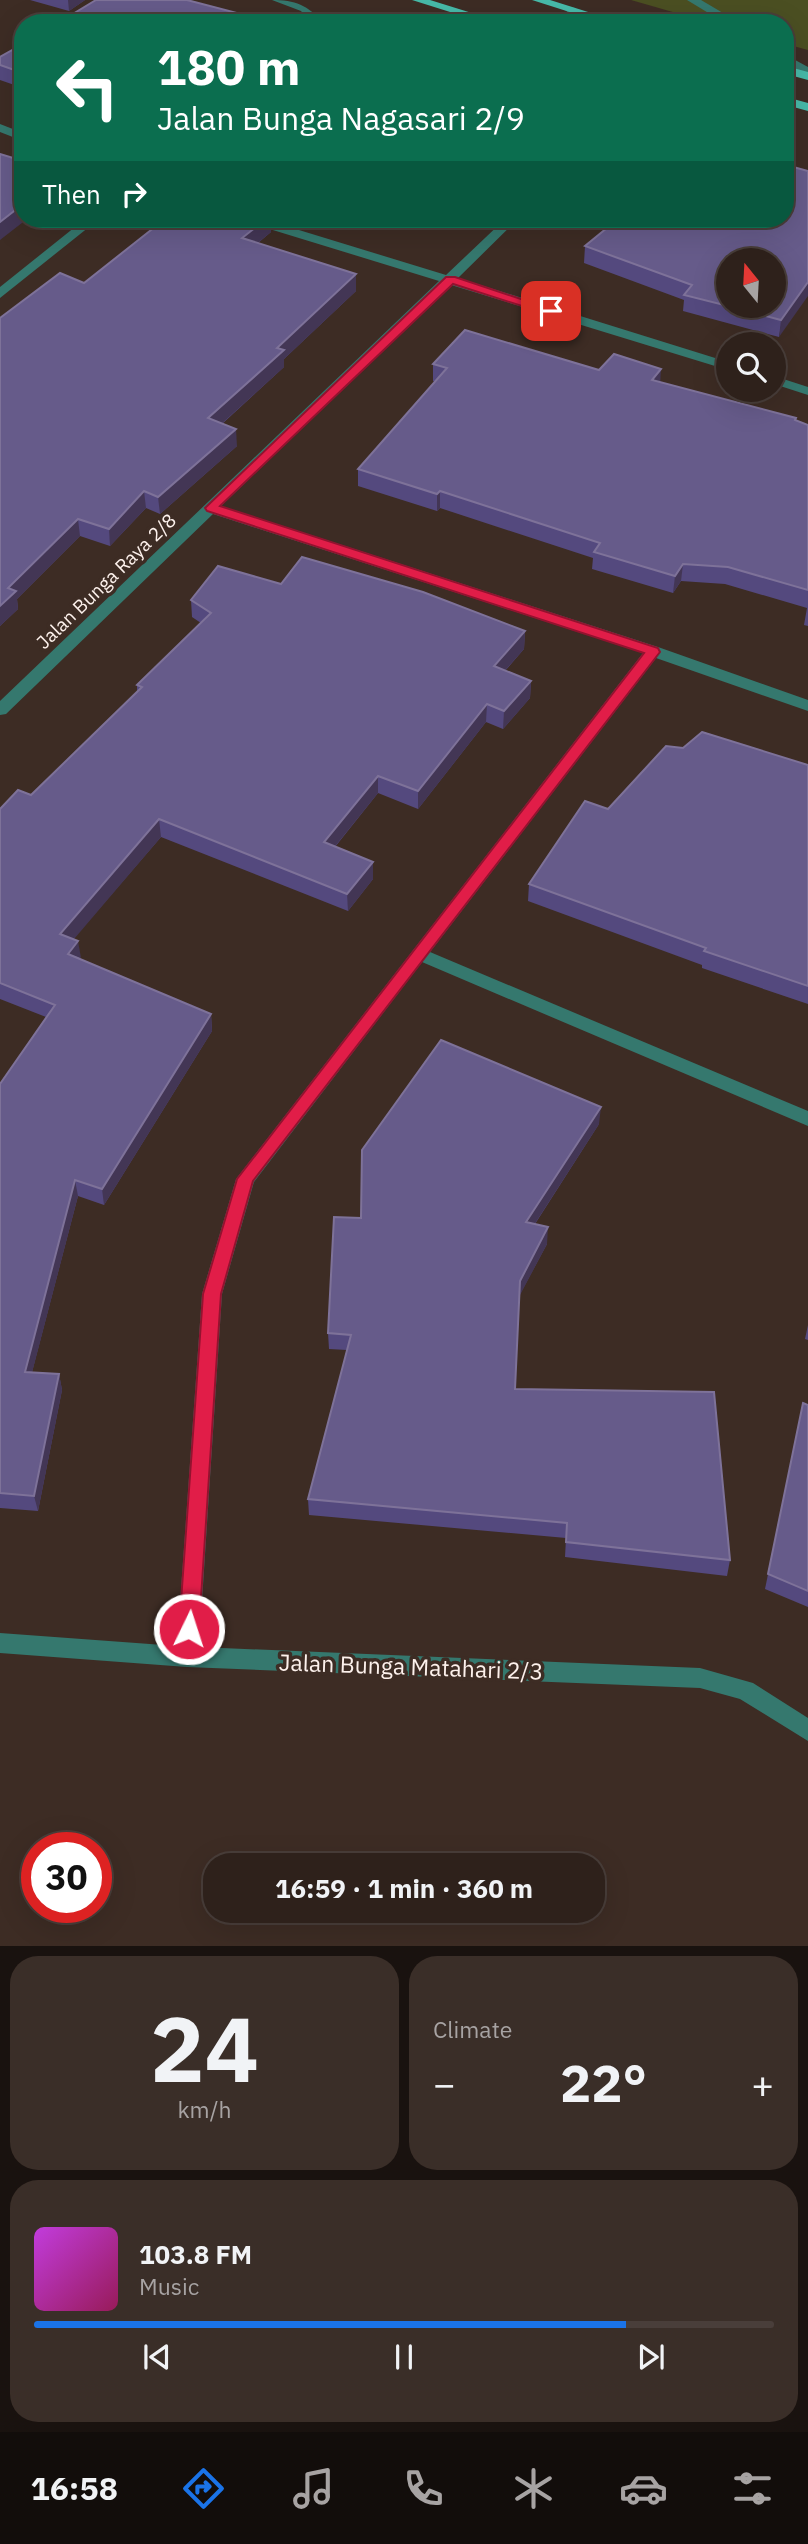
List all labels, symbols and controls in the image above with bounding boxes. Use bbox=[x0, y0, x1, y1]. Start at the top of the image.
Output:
text: 180 m bbox=[157, 35, 301, 98]
icon: left bbox=[42, 42, 133, 133]
text: Jalan Bunga Nagasari 2/9 bbox=[157, 97, 525, 139]
icon: right bbox=[115, 175, 153, 213]
text: Then bbox=[42, 177, 101, 211]
north arrow bbox=[716, 248, 786, 318]
map controls bbox=[716, 248, 786, 402]
pin bbox=[521, 281, 581, 341]
icon: arrive bbox=[532, 292, 570, 330]
button: search bbox=[716, 332, 786, 402]
street label: Jalan Bunga Raya 2/8 bbox=[31, 508, 181, 654]
position arrow bbox=[152, 1592, 226, 1666]
street label: Jalan Bunga Matahari 2/3 bbox=[278, 1646, 544, 1686]
speed limit sign: 30 bbox=[21, 1832, 112, 1923]
text: 16:59 · 1 min · 360 m bbox=[275, 1871, 533, 1905]
text: 24 bbox=[150, 1989, 259, 2107]
text: Climate bbox=[433, 2014, 512, 2044]
text: 22° bbox=[560, 2049, 647, 2116]
text: − bbox=[433, 2059, 456, 2108]
text: + bbox=[751, 2059, 774, 2108]
text: km/h bbox=[177, 2094, 232, 2124]
text: 103.8 FM bbox=[139, 2237, 252, 2271]
text: Music bbox=[139, 2271, 199, 2301]
icon: previous bbox=[138, 2338, 176, 2376]
icon: pause bbox=[385, 2338, 423, 2376]
icon: next bbox=[632, 2338, 670, 2376]
icon: directions bbox=[179, 2464, 228, 2513]
icon: music bbox=[289, 2464, 338, 2513]
icon: phone bbox=[399, 2464, 448, 2513]
icon: climate bbox=[509, 2464, 558, 2513]
icon: car bbox=[619, 2464, 668, 2513]
icon: filters bbox=[728, 2464, 777, 2513]
text: 16:58 bbox=[30, 2467, 118, 2509]

